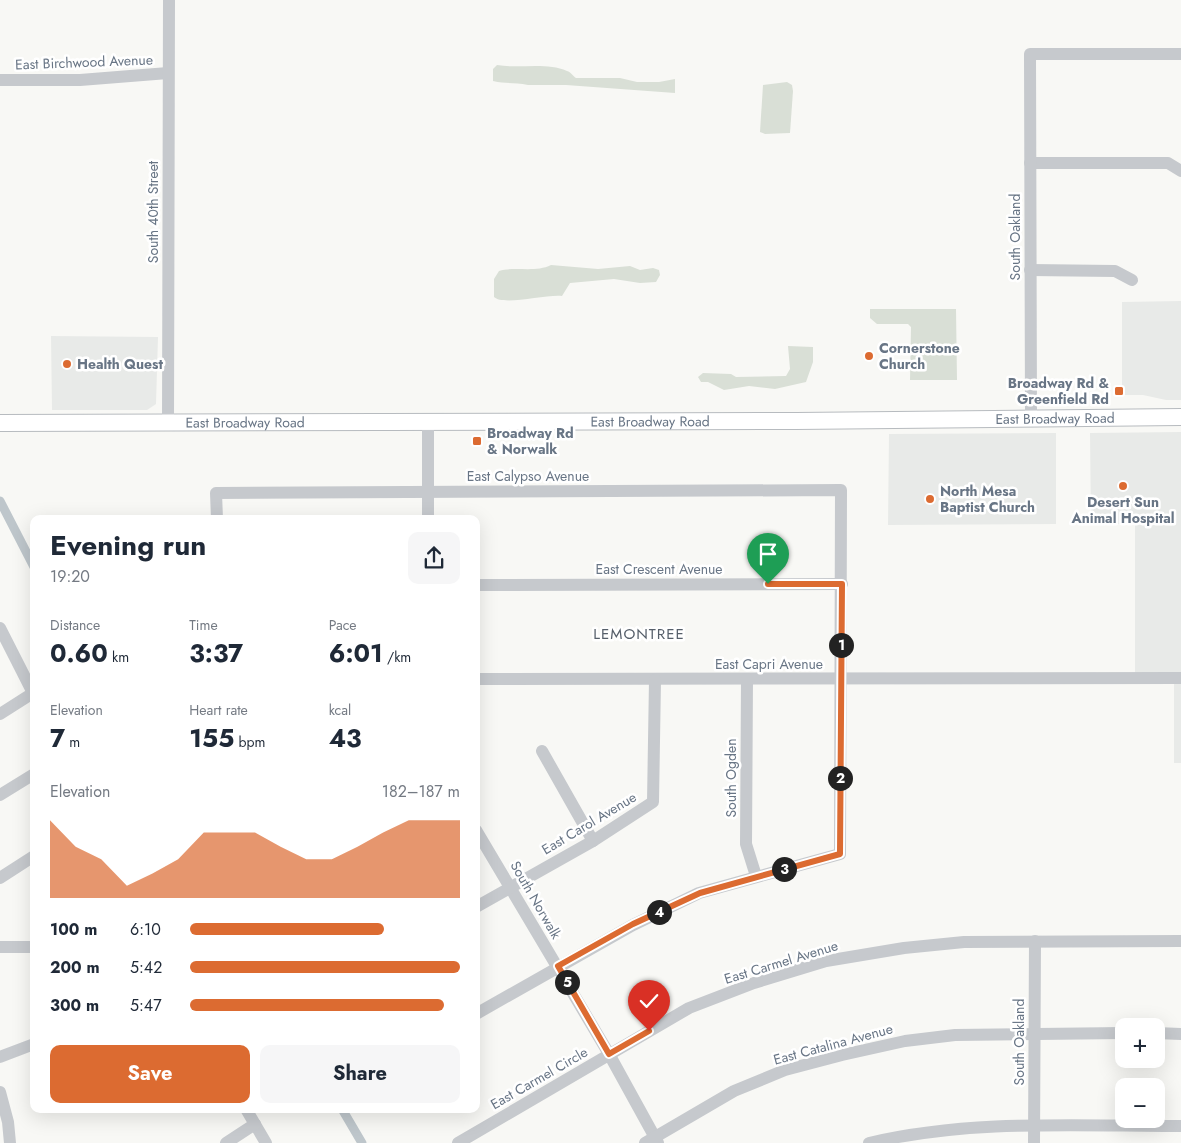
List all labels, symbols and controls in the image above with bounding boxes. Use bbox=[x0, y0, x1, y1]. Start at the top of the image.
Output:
street label: East Birchwood Avenue bbox=[15, 50, 153, 74]
street label: South 40th Street bbox=[143, 160, 163, 263]
street label: South Oakland bbox=[1005, 194, 1025, 280]
place label: Cornerstone Church bbox=[879, 338, 960, 374]
marker: Cornerstone Church bbox=[863, 350, 875, 362]
place label: Health Quest bbox=[77, 354, 164, 374]
marker: Health Quest bbox=[61, 358, 73, 370]
place label: Broadway Rd & Greenfield Rd bbox=[1008, 373, 1109, 409]
marker: Broadway Rd & Greenfield Rd bbox=[1113, 385, 1125, 397]
street label: East Broadway Road bbox=[995, 408, 1115, 429]
street label: East Broadway Road bbox=[590, 411, 710, 432]
street label: East Broadway Road bbox=[185, 412, 305, 433]
place label: Broadway Rd & Norwalk bbox=[487, 423, 574, 459]
marker: Broadway Rd & Norwalk bbox=[471, 435, 483, 447]
street label: East Calypso Avenue bbox=[467, 466, 589, 486]
marker: Desert Sun Animal Hospital bbox=[1117, 480, 1129, 492]
place label: North Mesa Baptist Church bbox=[940, 481, 1035, 517]
place label: Desert Sun Animal Hospital bbox=[1070, 492, 1175, 528]
marker: North Mesa Baptist Church bbox=[924, 493, 936, 505]
text: Evening run bbox=[50, 525, 206, 566]
button: share bbox=[408, 532, 460, 584]
pin bbox=[747, 533, 789, 584]
icon: arrive bbox=[754, 540, 782, 568]
street label: East Crescent Avenue bbox=[595, 559, 723, 579]
text: 19:20 bbox=[50, 565, 90, 588]
text: Distance bbox=[50, 615, 100, 635]
text: Time bbox=[189, 615, 218, 635]
text: Pace bbox=[329, 615, 357, 635]
district label: LEMONTREE bbox=[593, 623, 685, 645]
pin: 1 bbox=[828, 632, 854, 658]
text: 0.60 bbox=[50, 635, 108, 671]
text: 3:37 bbox=[189, 635, 243, 671]
text: 6:01 bbox=[329, 635, 383, 671]
text: 1 bbox=[838, 635, 845, 655]
text: km bbox=[108, 647, 129, 667]
text: /km bbox=[383, 647, 411, 667]
street label: East Capri Avenue bbox=[715, 654, 823, 674]
text: Elevation bbox=[50, 700, 103, 720]
text: Heart rate bbox=[189, 700, 248, 720]
text: kcal bbox=[329, 700, 351, 720]
text: 7 bbox=[50, 720, 65, 756]
text: 155 bbox=[189, 720, 234, 756]
text: 43 bbox=[329, 720, 362, 756]
text: m bbox=[65, 732, 80, 752]
text: bpm bbox=[234, 732, 265, 752]
street label: South Ogden bbox=[721, 738, 741, 818]
pin: 2 bbox=[828, 766, 852, 790]
text: 2 bbox=[836, 768, 845, 788]
text: Elevation bbox=[50, 780, 110, 803]
text: 182–187 m bbox=[382, 780, 460, 803]
street label: East Carol Avenue bbox=[538, 787, 640, 859]
pin: 3 bbox=[772, 856, 796, 882]
street label: South Norwalk bbox=[506, 857, 567, 943]
text: 3 bbox=[780, 859, 789, 879]
pin: 4 bbox=[646, 900, 672, 924]
text: 4 bbox=[655, 902, 664, 922]
text: 100 m bbox=[50, 918, 97, 941]
text: 6:10 bbox=[130, 918, 161, 941]
street label: East Carmel Avenue bbox=[722, 935, 840, 989]
text: 200 m bbox=[50, 956, 100, 979]
text: 5:42 bbox=[130, 956, 162, 979]
pin: 5 bbox=[554, 970, 580, 994]
text: 5 bbox=[563, 972, 572, 992]
pin bbox=[628, 980, 670, 1031]
icon: check bbox=[635, 987, 663, 1015]
text: 300 m bbox=[50, 994, 99, 1017]
text: 5:47 bbox=[130, 994, 162, 1017]
street label: South Oakland bbox=[1009, 999, 1029, 1085]
street label: East Catalina Avenue bbox=[771, 1018, 895, 1070]
map controls bbox=[1115, 1018, 1165, 1128]
button: + bbox=[1115, 1018, 1165, 1068]
street label: East Carmel Circle bbox=[487, 1042, 591, 1114]
button: Save bbox=[50, 1045, 250, 1103]
button: Share bbox=[260, 1045, 460, 1103]
button: − bbox=[1115, 1078, 1165, 1128]

